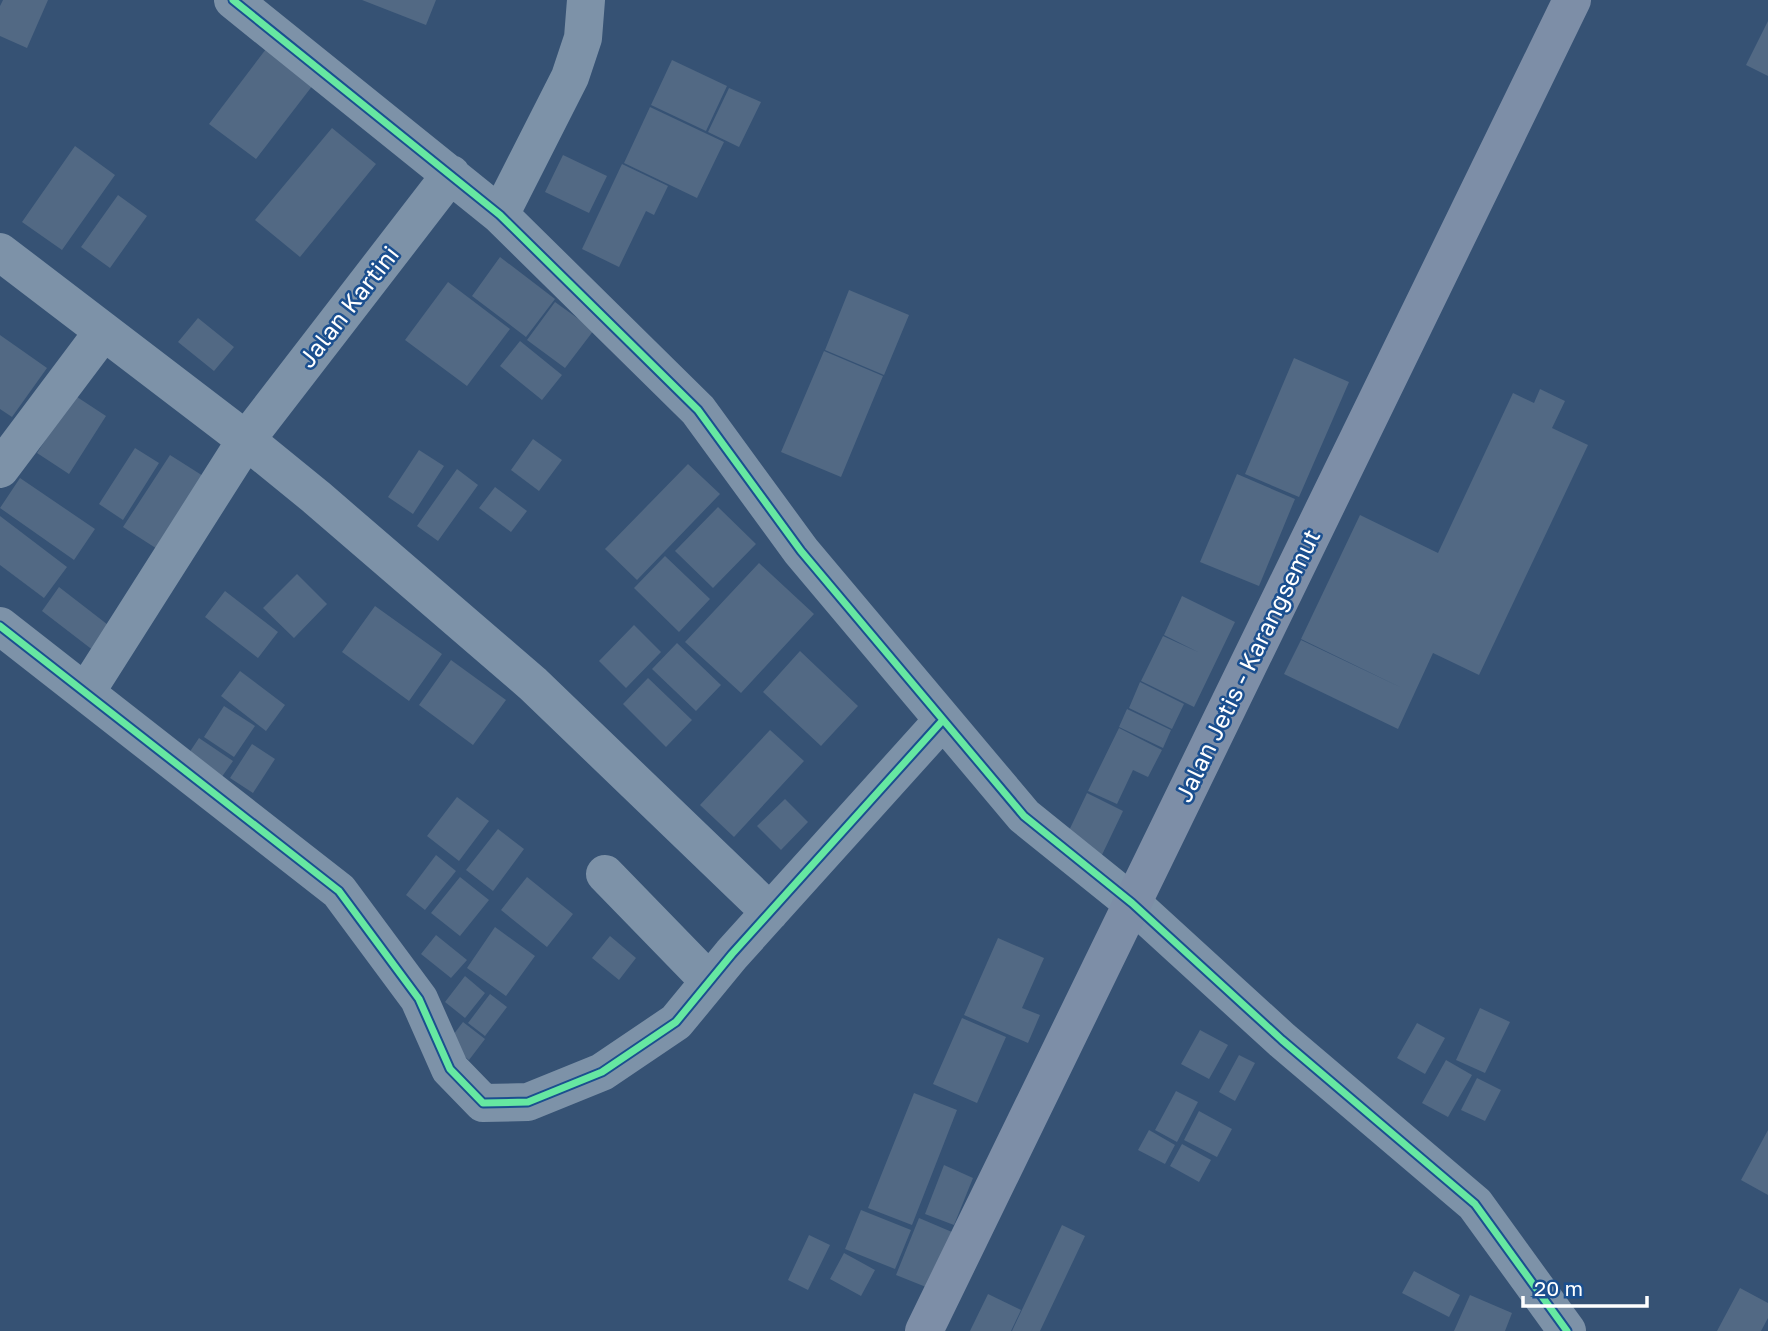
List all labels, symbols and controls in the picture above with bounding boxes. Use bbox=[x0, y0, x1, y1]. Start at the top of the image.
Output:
street label: Jalan Kartini bbox=[292, 240, 404, 372]
street label: Jalan Jetis - Karangsemut bbox=[1168, 524, 1325, 807]
scale bar bbox=[1523, 1264, 1647, 1308]
text: 20 m bbox=[1534, 1275, 1583, 1301]

